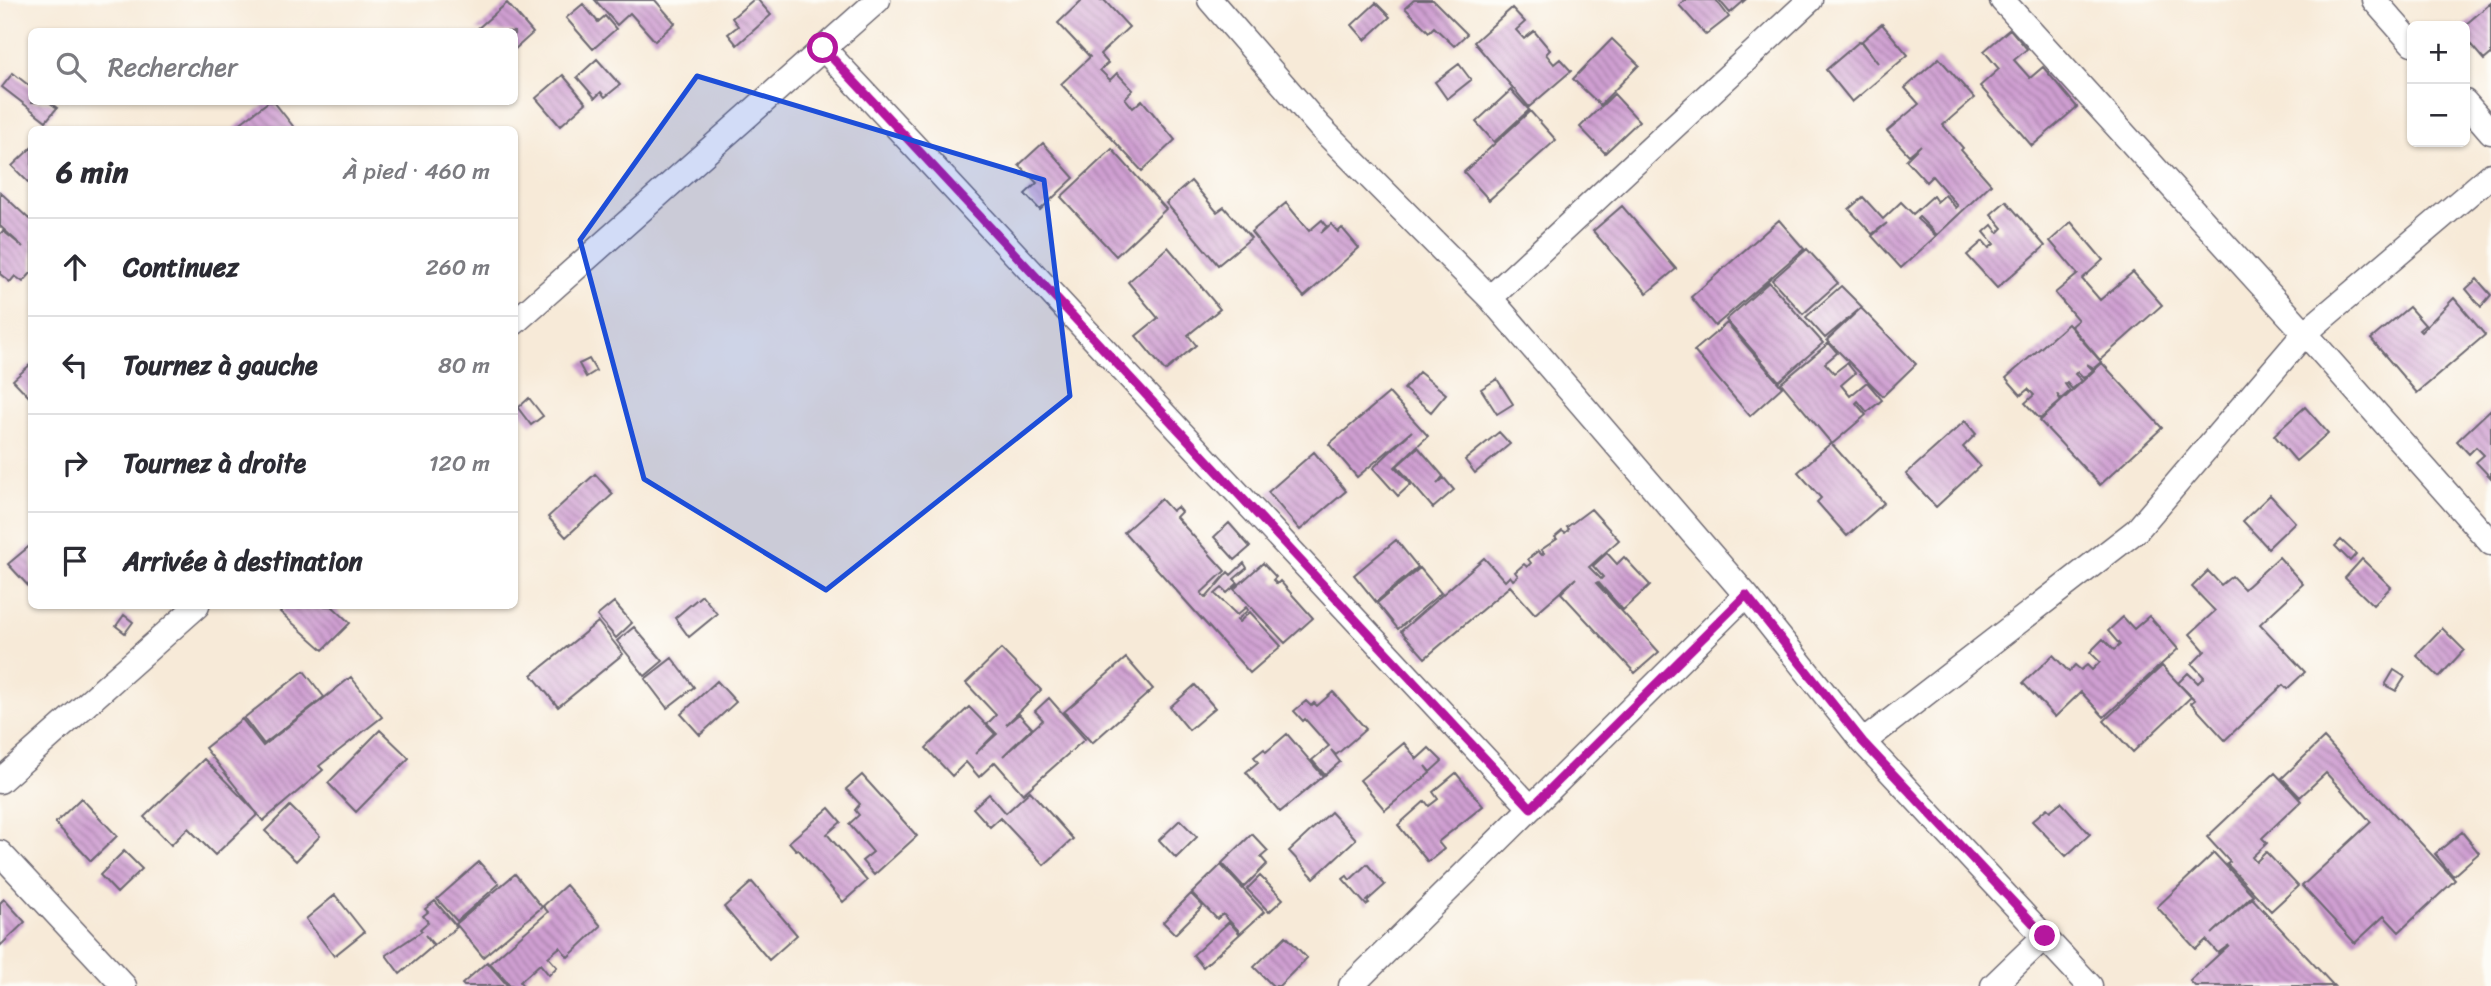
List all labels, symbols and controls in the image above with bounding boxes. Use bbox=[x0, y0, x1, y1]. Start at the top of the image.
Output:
map controls bbox=[2407, 21, 2470, 147]
button: + bbox=[2407, 21, 2470, 84]
search box bbox=[28, 28, 518, 105]
route start bbox=[807, 32, 838, 63]
text: Rechercher bbox=[108, 44, 238, 90]
icon: search bbox=[52, 48, 90, 86]
button: − bbox=[2407, 84, 2470, 147]
text: 6 min bbox=[56, 145, 128, 199]
text: À pied · 460 m bbox=[343, 151, 490, 192]
text: Continuez bbox=[123, 244, 239, 290]
text: 260 m bbox=[425, 247, 490, 288]
icon: ahead bbox=[56, 248, 94, 286]
text: Tournez à gauche bbox=[123, 342, 318, 388]
text: 80 m bbox=[438, 345, 490, 386]
icon: left bbox=[56, 346, 94, 384]
text: Tournez à droite bbox=[123, 440, 306, 486]
text: 120 m bbox=[429, 443, 490, 484]
icon: right bbox=[56, 444, 94, 482]
text: Arrivée à destination bbox=[123, 538, 363, 584]
icon: arrive bbox=[56, 542, 94, 580]
route end bbox=[2029, 920, 2060, 951]

